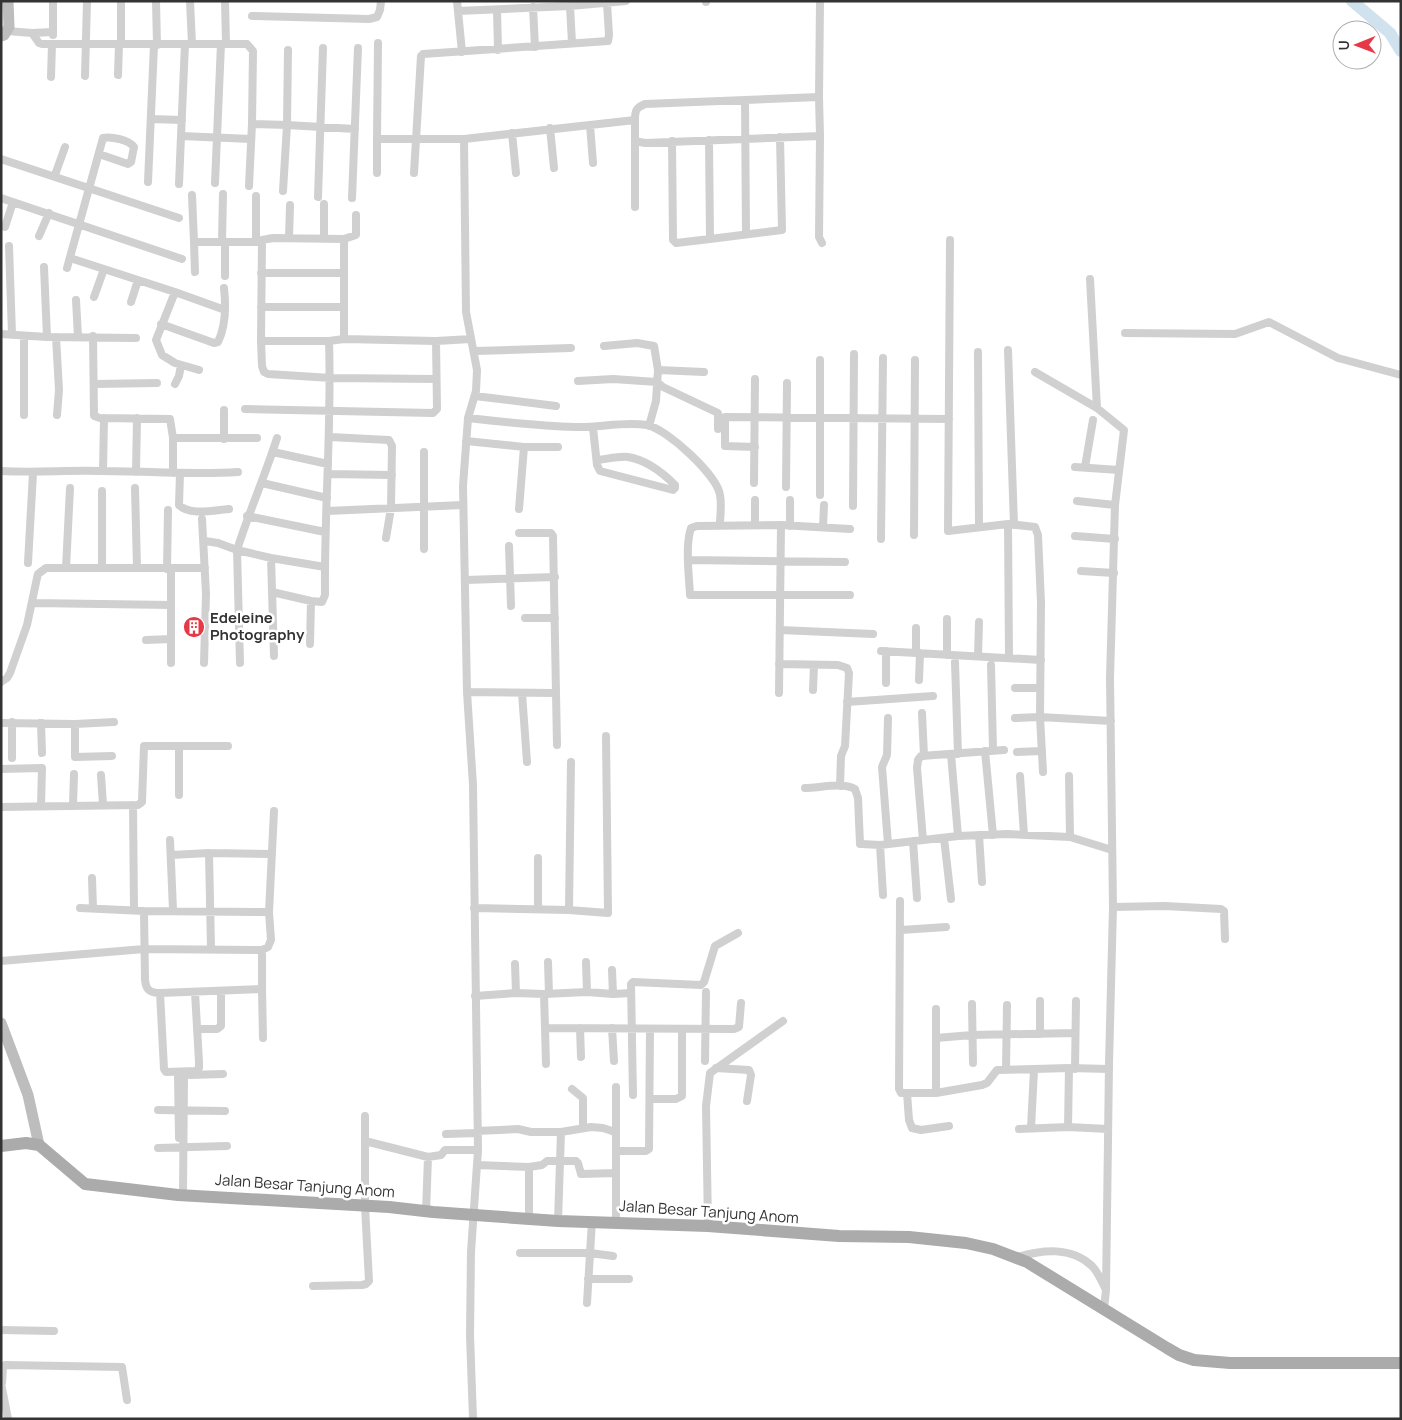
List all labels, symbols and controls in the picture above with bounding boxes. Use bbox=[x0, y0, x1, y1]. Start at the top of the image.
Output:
north arrow bbox=[1332, 20, 1382, 70]
text: U bbox=[1334, 40, 1353, 50]
place label: Edeleine Photography bbox=[210, 607, 305, 645]
building icon: Edeleine Photography bbox=[182, 615, 206, 639]
street label: Jalan Besar Tanjung Anom bbox=[214, 1169, 396, 1202]
street label: Jalan Besar Tanjung Anom bbox=[618, 1195, 800, 1228]

